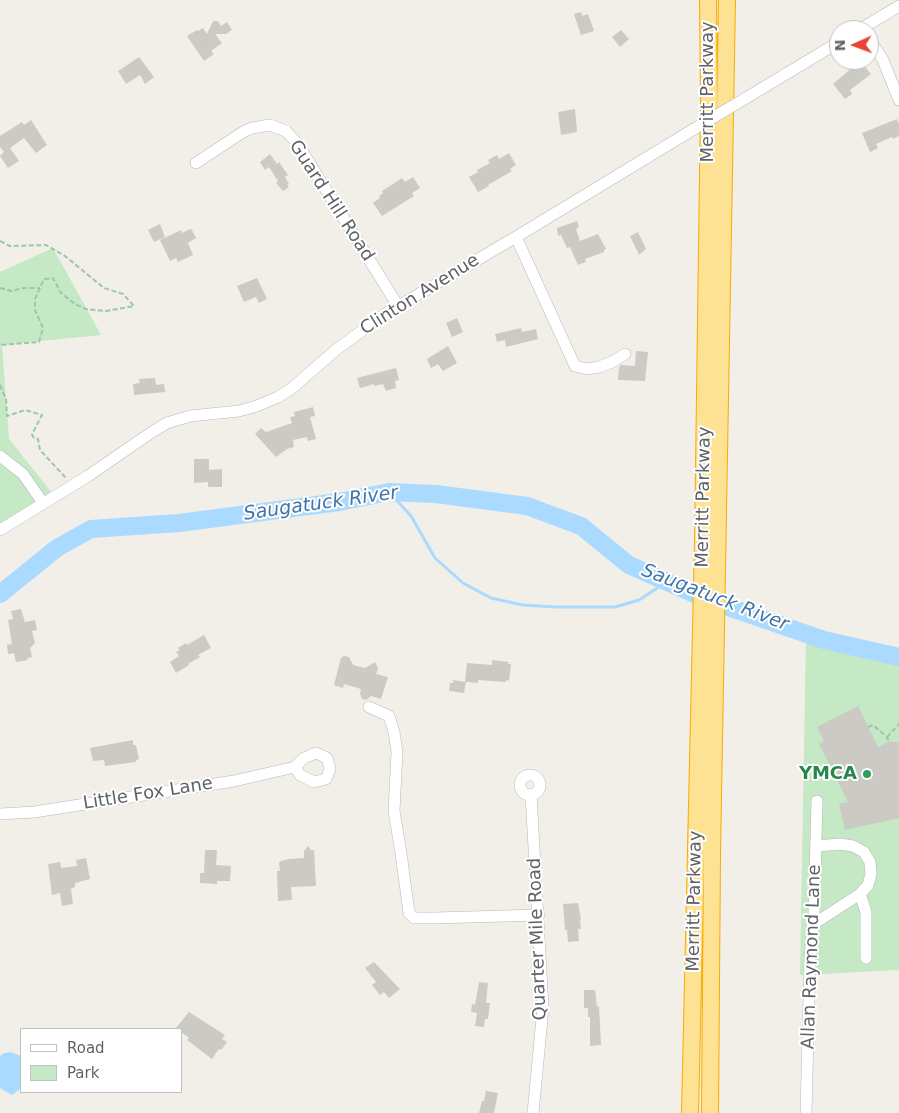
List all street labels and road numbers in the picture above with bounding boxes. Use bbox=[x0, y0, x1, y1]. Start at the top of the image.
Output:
street label: Merritt Parkway bbox=[697, 21, 719, 163]
street label: Guard Hill Road bbox=[284, 136, 378, 266]
street label: Clinton Avenue bbox=[357, 250, 483, 340]
street label: Merritt Parkway bbox=[692, 426, 716, 568]
street label: Little Fox Lane bbox=[82, 773, 214, 815]
street label: Merritt Parkway bbox=[683, 830, 707, 972]
street label: Quarter Mile Road bbox=[524, 857, 552, 1021]
street label: Allan Raymond Lane bbox=[798, 864, 826, 1050]

